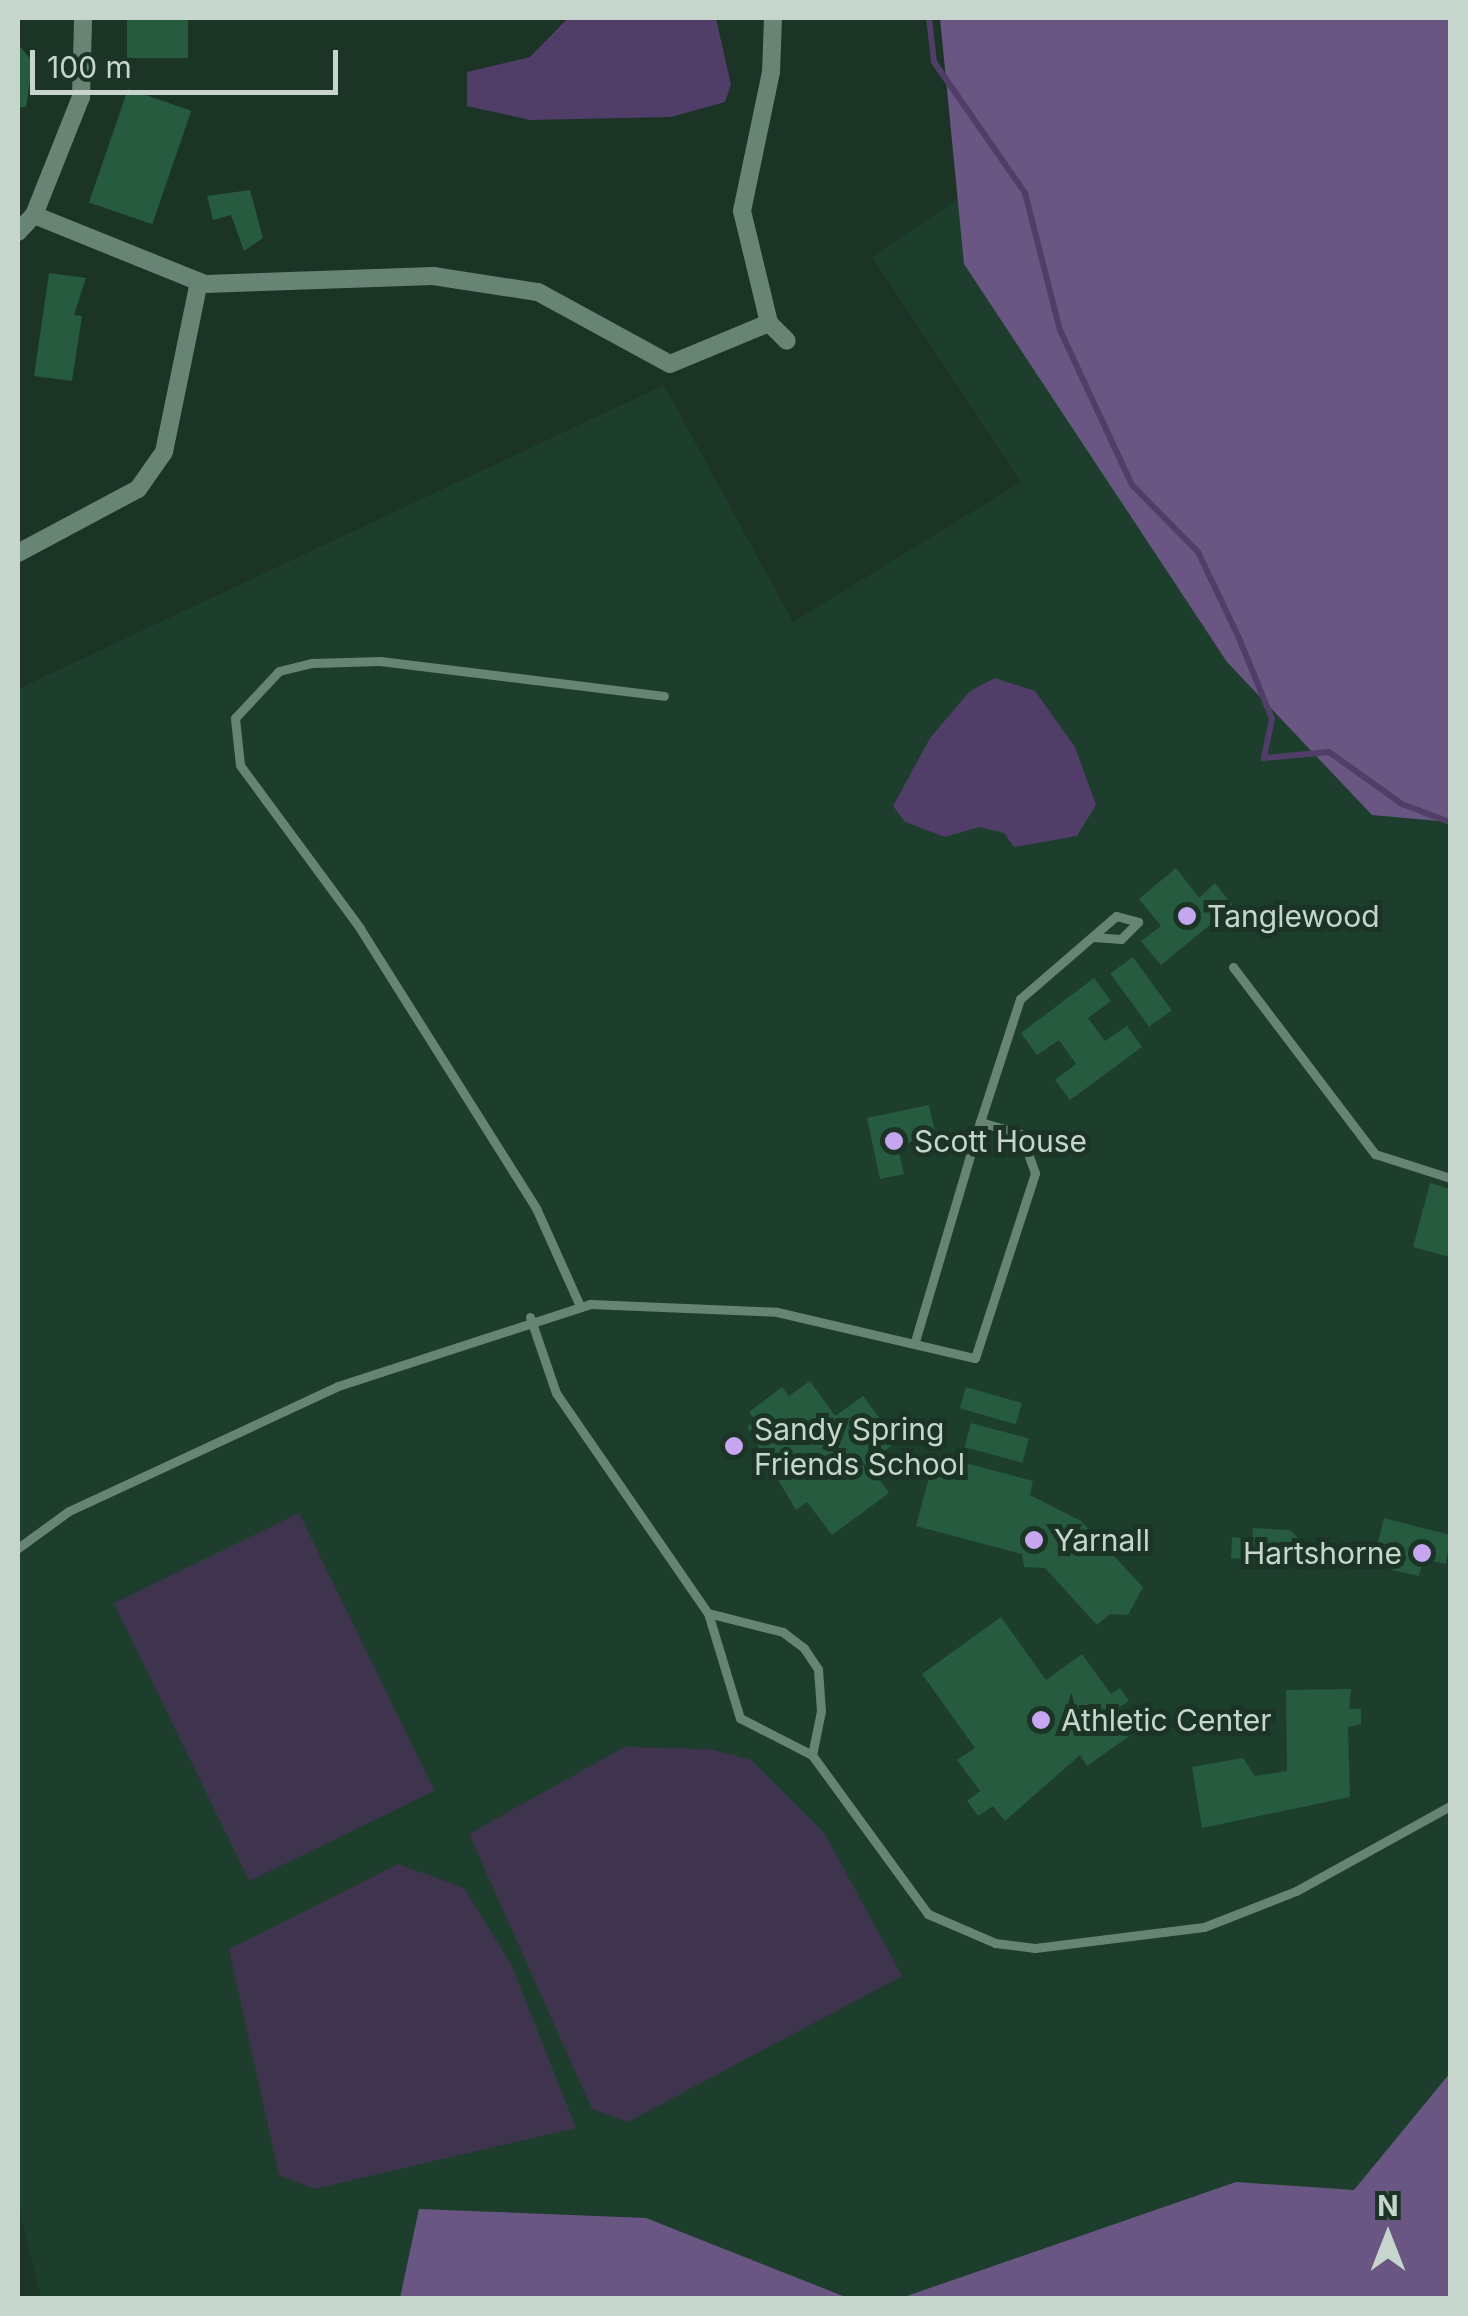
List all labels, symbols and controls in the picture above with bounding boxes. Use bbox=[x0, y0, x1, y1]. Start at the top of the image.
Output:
scale bar bbox=[35, 30, 342, 92]
text: 100 m bbox=[47, 49, 132, 85]
place label: Tanglewood bbox=[1207, 898, 1380, 934]
marker: Tanglewood bbox=[1176, 905, 1198, 927]
place label: Scott House bbox=[914, 1123, 1087, 1159]
marker: Scott House bbox=[883, 1130, 905, 1152]
place label: Sandy Spring Friends School bbox=[754, 1411, 965, 1482]
marker: Sandy Spring Friends School bbox=[723, 1435, 745, 1457]
place label: Yarnall bbox=[1054, 1522, 1150, 1558]
marker: Yarnall bbox=[1023, 1529, 1045, 1551]
place label: Hartshorne bbox=[1243, 1535, 1402, 1571]
marker: Hartshorne bbox=[1411, 1542, 1433, 1564]
place label: Athletic Center bbox=[1061, 1702, 1272, 1738]
marker: Athletic Center bbox=[1030, 1709, 1052, 1731]
north arrow bbox=[1338, 2186, 1438, 2286]
text: N bbox=[1377, 2189, 1399, 2223]

